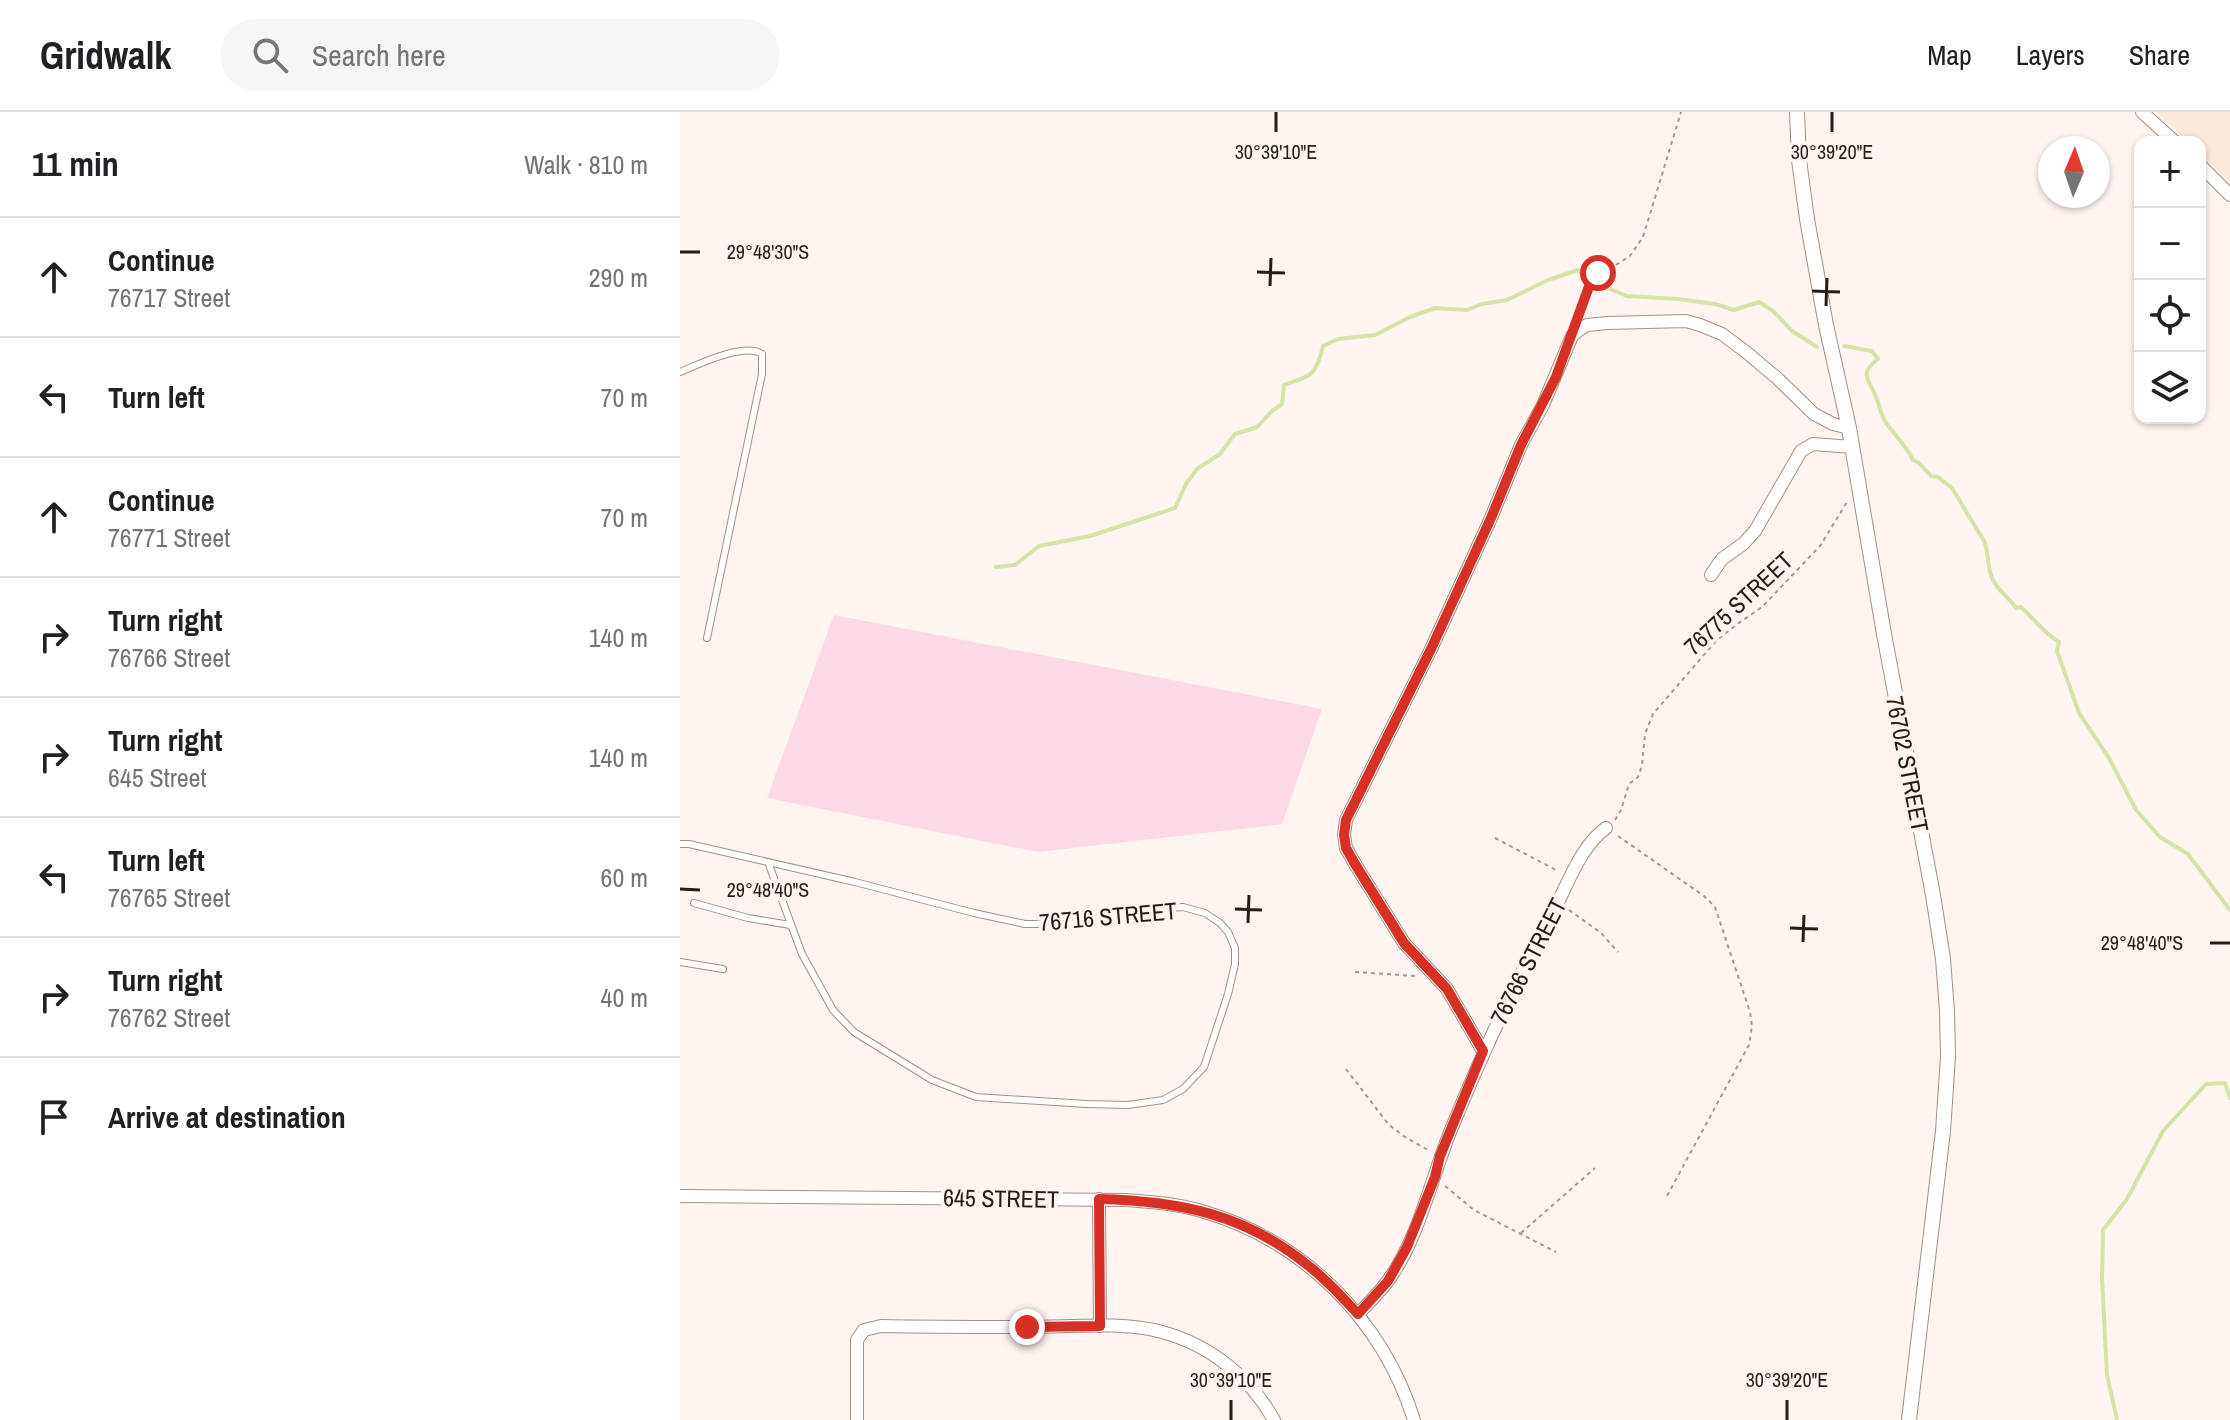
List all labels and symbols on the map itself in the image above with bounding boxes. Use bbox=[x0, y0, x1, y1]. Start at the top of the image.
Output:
north arrow bbox=[2038, 136, 2110, 208]
text: 30°39'10"E bbox=[1235, 138, 1317, 165]
text: 30°39'20"E bbox=[1791, 138, 1873, 165]
text: 29°48'30"S bbox=[727, 238, 809, 265]
route start bbox=[1580, 255, 1616, 291]
street label: 76775 STREET bbox=[1677, 544, 1799, 662]
street label: 76702 STREET bbox=[1879, 693, 1937, 835]
text: 29°48'40"S bbox=[727, 876, 809, 903]
street label: 76766 STREET bbox=[1482, 892, 1574, 1030]
street label: 76716 STREET bbox=[1038, 894, 1178, 938]
text: 29°48'40"S bbox=[2101, 929, 2183, 956]
street label: 645 STREET bbox=[943, 1181, 1059, 1215]
route end bbox=[1009, 1309, 1045, 1345]
text: 30°39'10"E bbox=[1190, 1366, 1272, 1393]
text: 30°39'20"E bbox=[1746, 1366, 1828, 1393]

